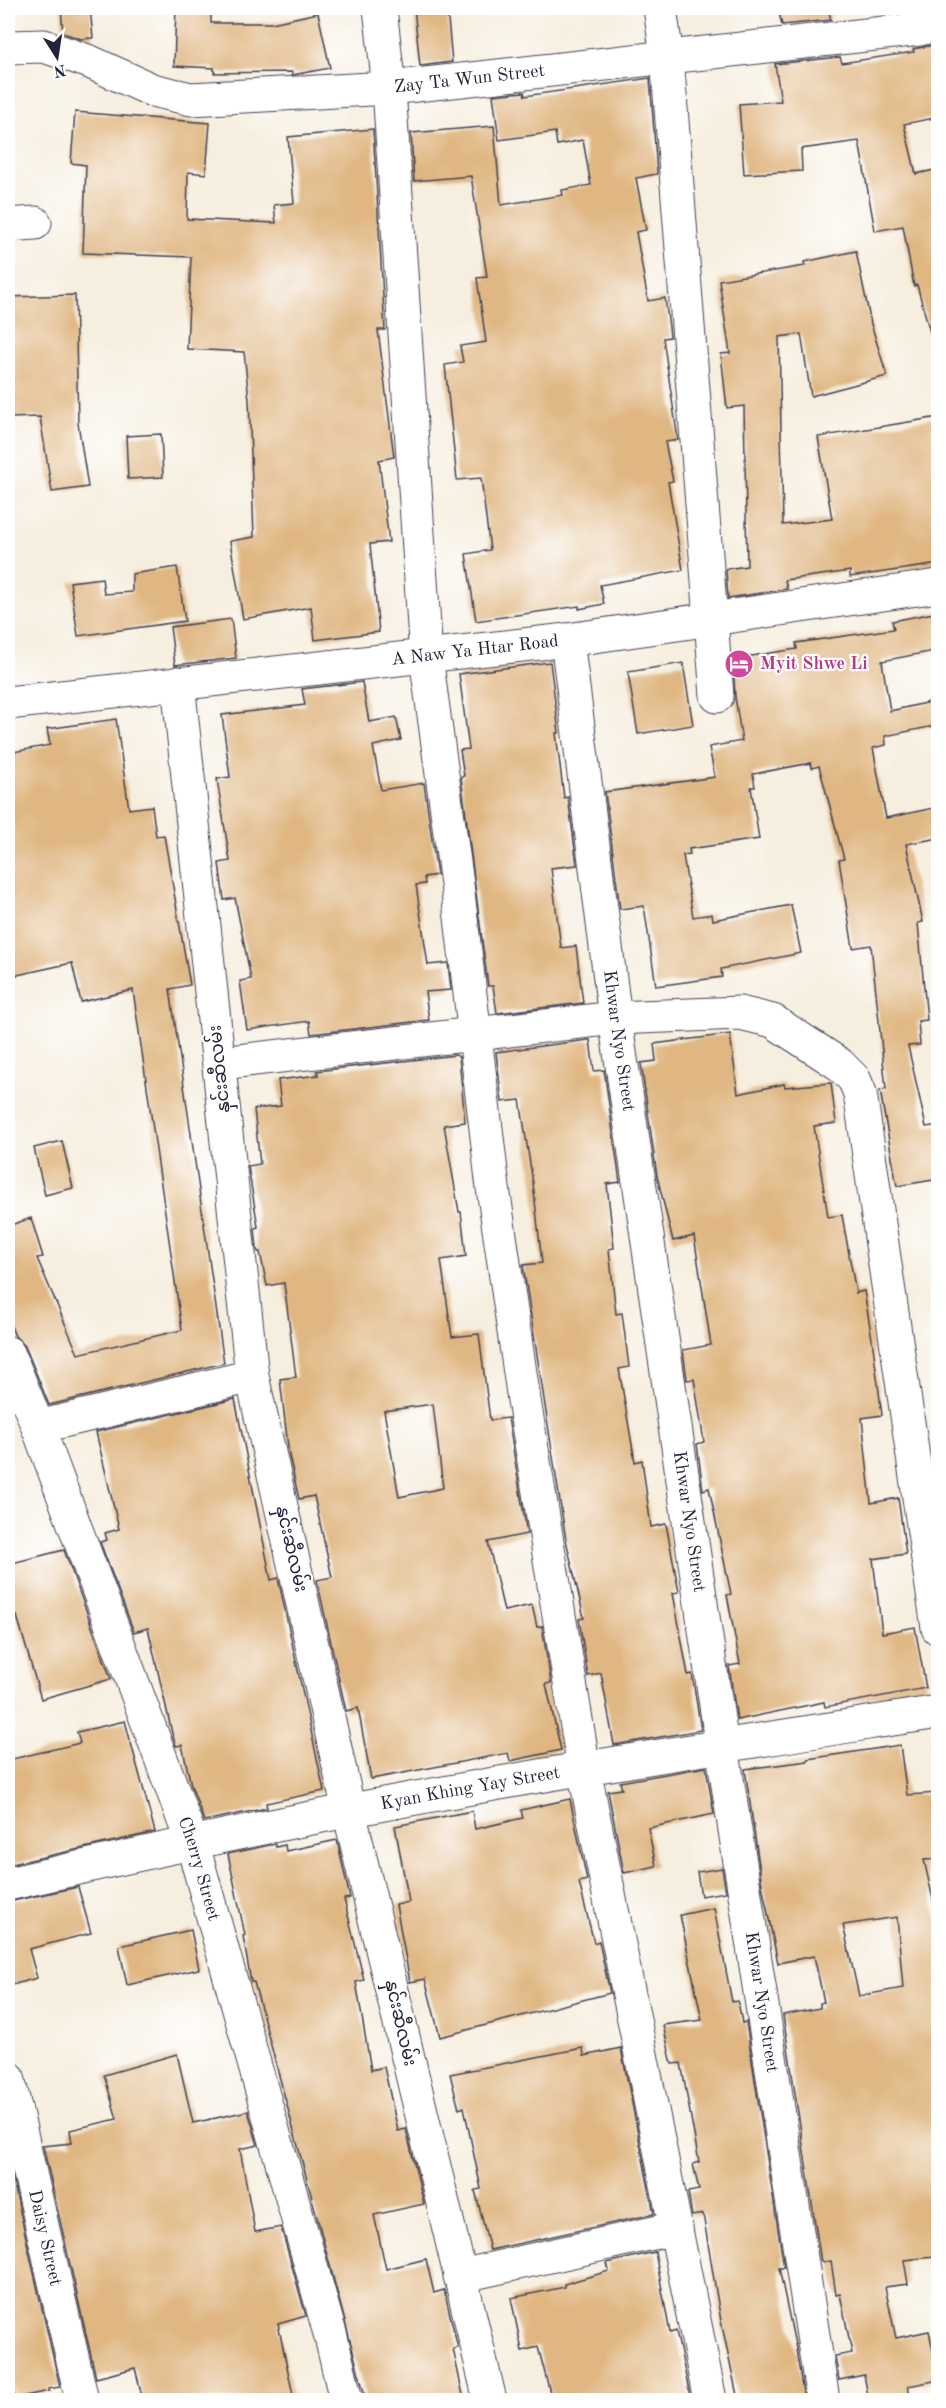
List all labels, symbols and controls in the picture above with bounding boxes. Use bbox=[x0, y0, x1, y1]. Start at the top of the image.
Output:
north arrow bbox=[27, 27, 87, 87]
text: N bbox=[51, 61, 67, 79]
street label: Zay Ta Wun Street bbox=[393, 62, 546, 96]
street label: A Naw Ya Htar Road bbox=[391, 632, 560, 669]
hotel icon: Myit Shwe Li bbox=[723, 648, 755, 680]
place label: Myit Shwe Li bbox=[760, 655, 868, 673]
street label: Khwar Nyo Street bbox=[600, 969, 638, 1112]
street label: နှင်းဆီလမ်း bbox=[200, 1024, 239, 1114]
street label: Khwar Nyo Street bbox=[670, 1450, 708, 1593]
street label: နှင်းဆီလမ်း bbox=[267, 1503, 316, 1595]
street label: Kyan Khing Yay Street bbox=[379, 1764, 561, 1813]
street label: Cherry Street bbox=[174, 1814, 223, 1923]
street label: Khwar Nyo Street bbox=[742, 1930, 781, 2074]
street label: နှင်းဆီလမ်း bbox=[376, 1977, 425, 2069]
street label: Daisy Street bbox=[25, 2188, 65, 2288]

